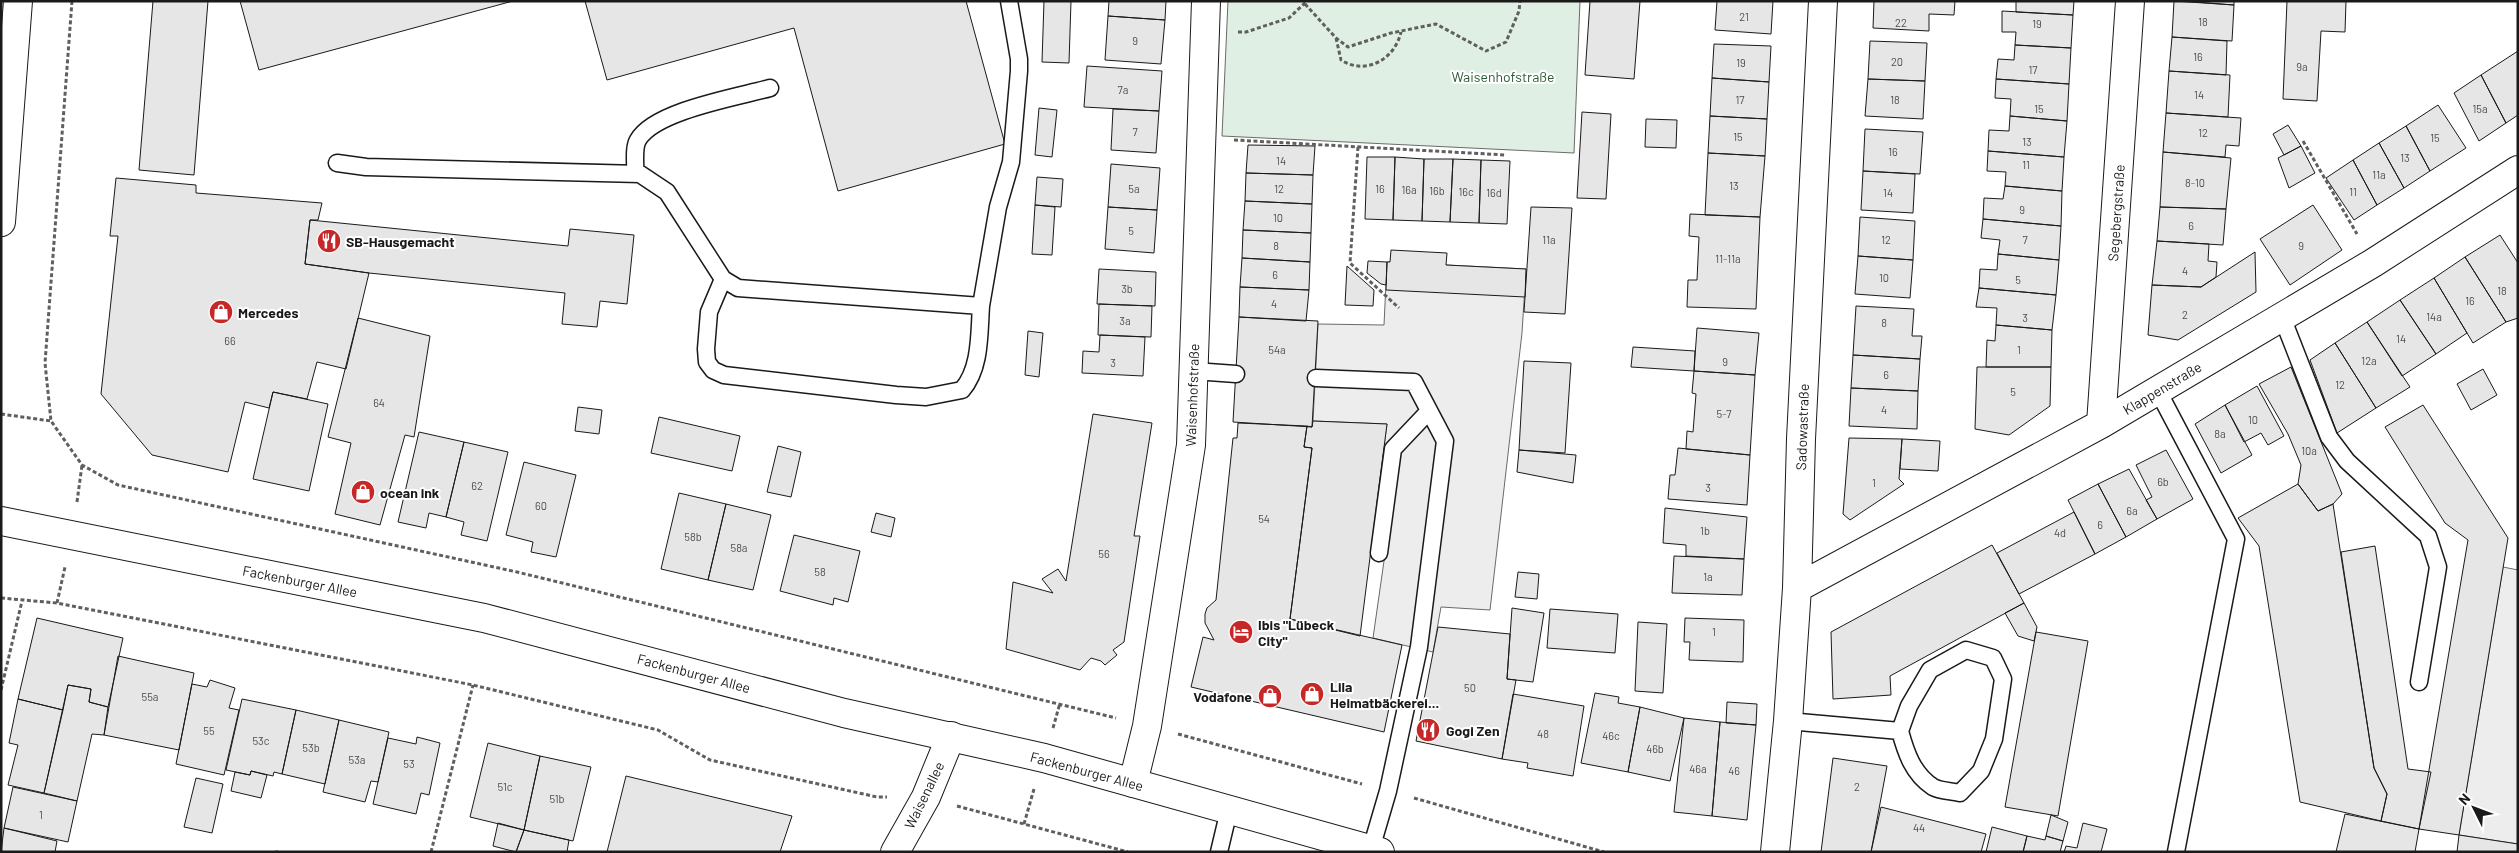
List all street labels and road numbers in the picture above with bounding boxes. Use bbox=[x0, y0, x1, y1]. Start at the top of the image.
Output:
street label: Segebergstraße bbox=[2104, 164, 2128, 262]
street label: Waisenhofstraße bbox=[1182, 343, 1202, 447]
street label: Klappenstraße bbox=[2120, 358, 2204, 418]
street label: Sadowastraße bbox=[1792, 383, 1812, 471]
street label: Fackenburger Allee bbox=[241, 562, 359, 600]
street label: Fackenburger Allee bbox=[636, 650, 752, 696]
street label: Fackenburger Allee bbox=[1029, 748, 1145, 794]
street label: Waisenallee bbox=[900, 759, 948, 831]

